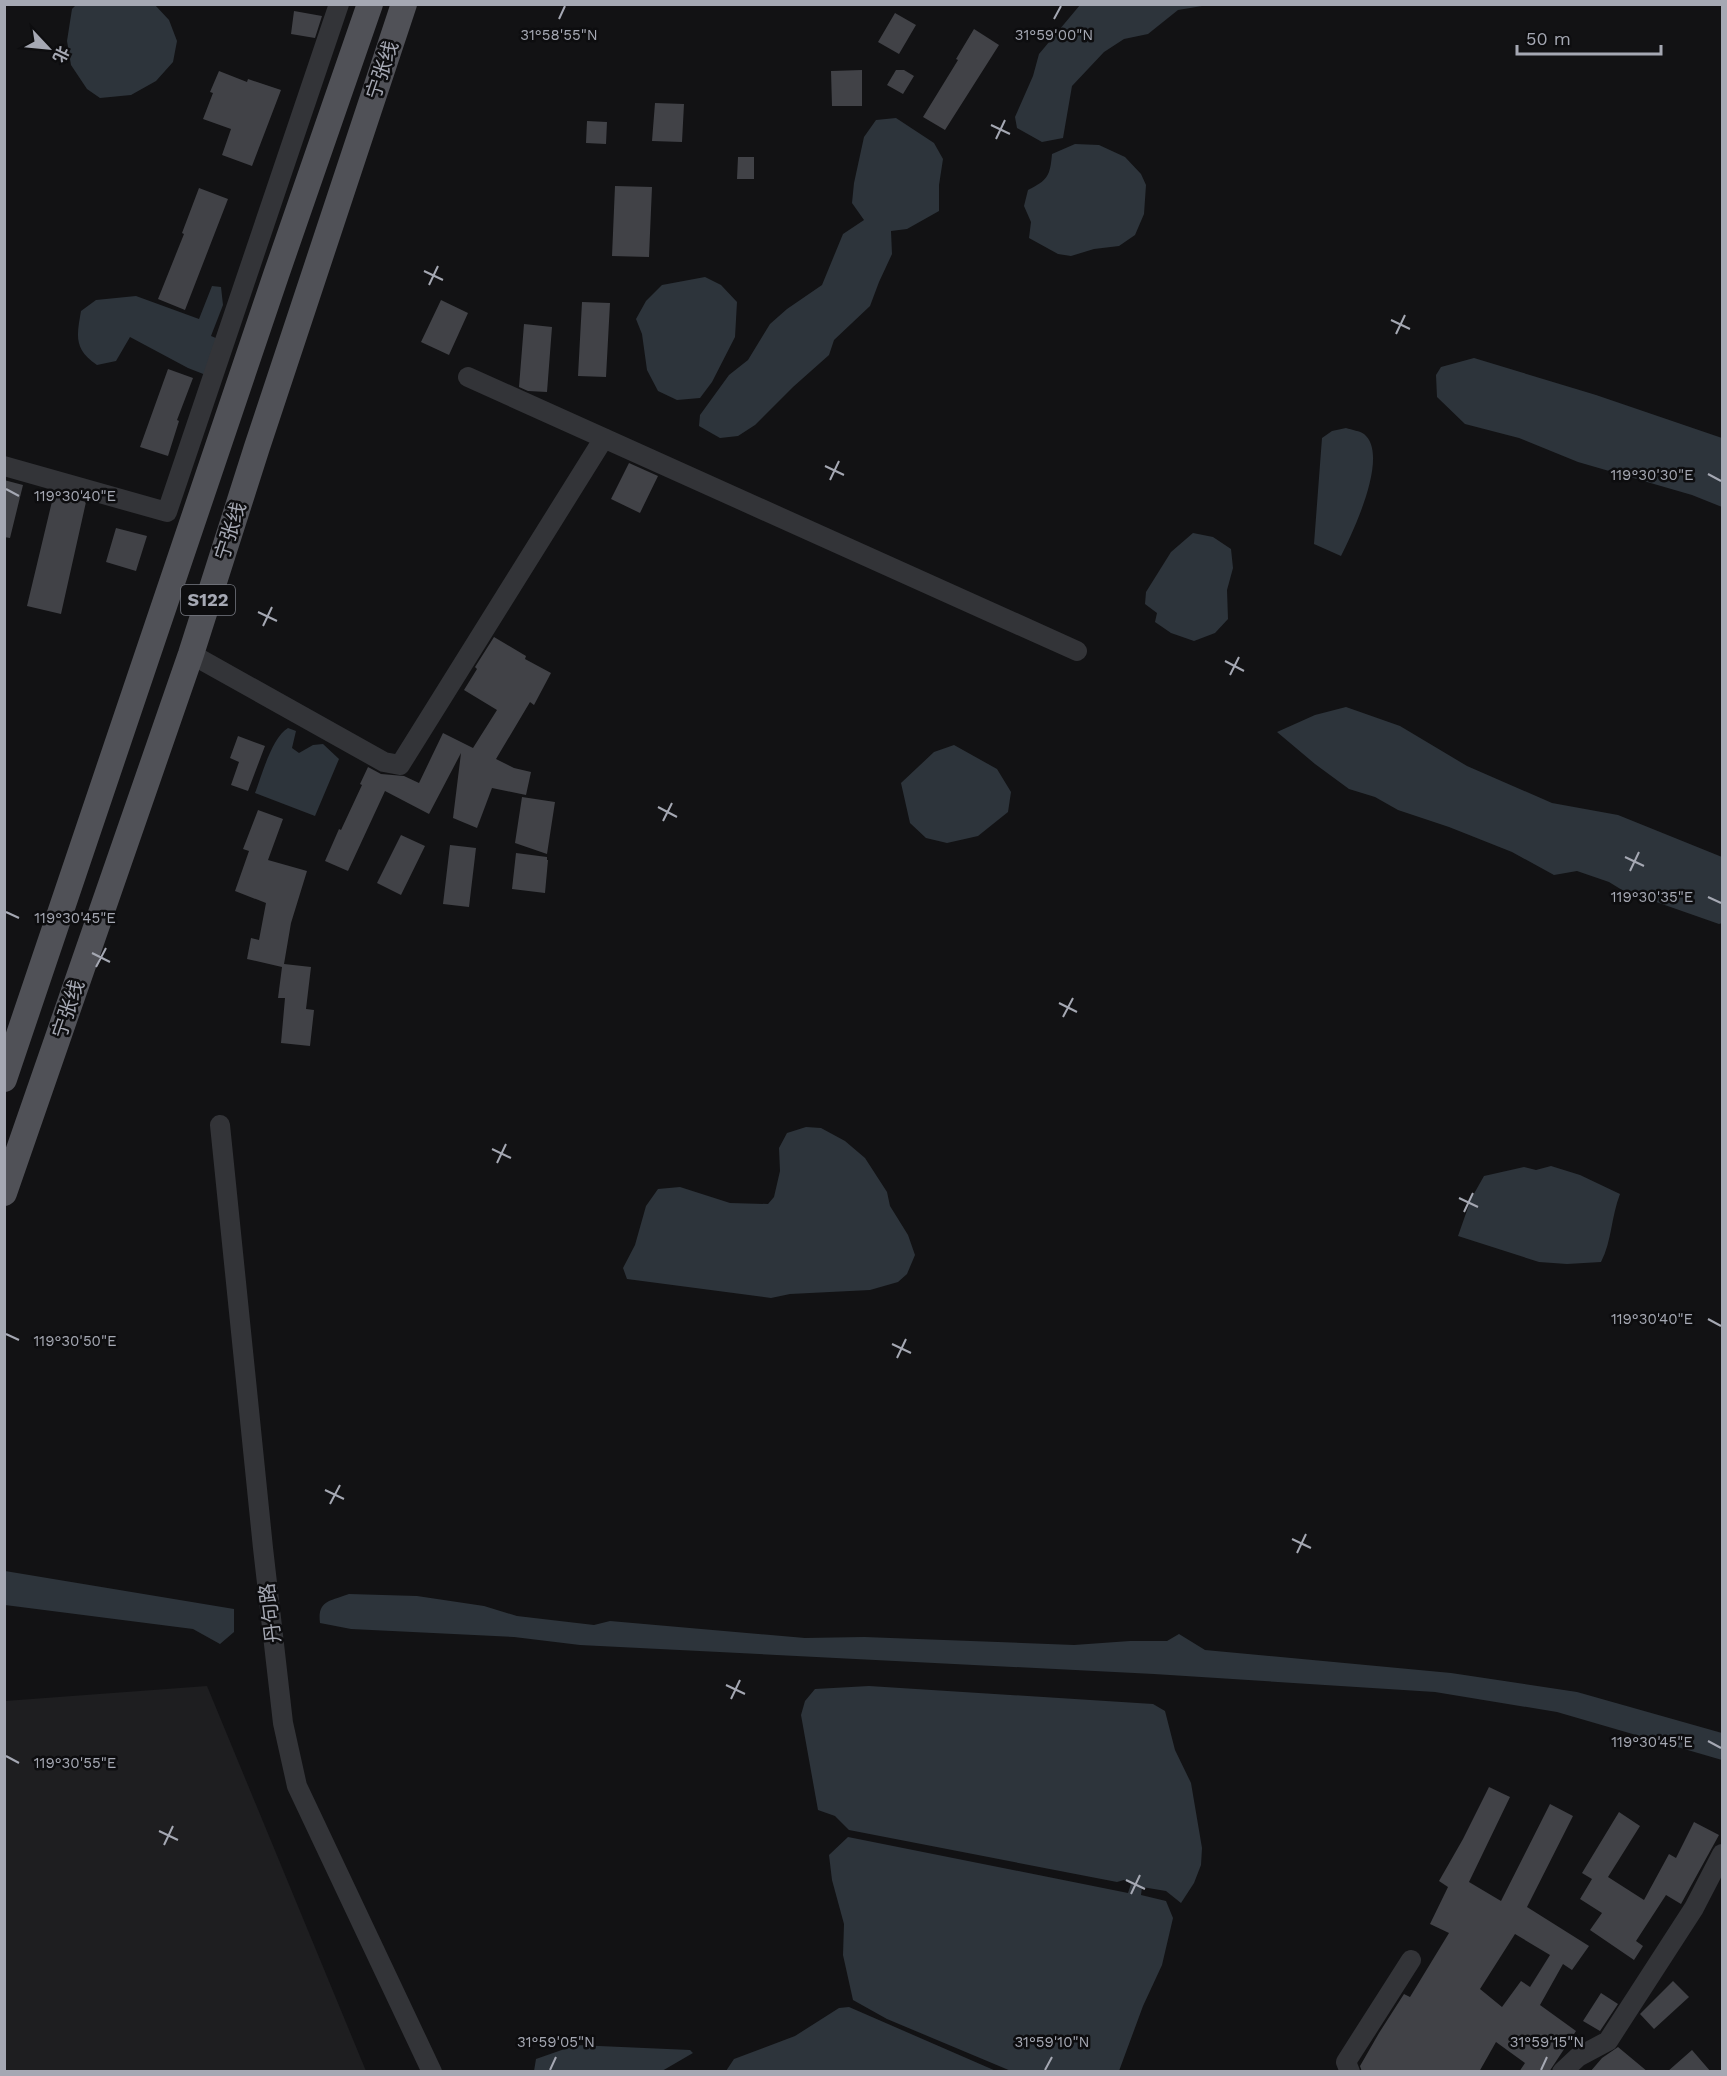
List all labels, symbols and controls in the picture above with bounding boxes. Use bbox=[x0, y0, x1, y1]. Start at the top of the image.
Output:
north arrow bbox=[18, 18, 78, 78]
scale bar bbox=[1517, 18, 1661, 56]
text: 31°58'55"N bbox=[520, 26, 598, 44]
text: 31°59'00"N bbox=[1015, 26, 1093, 44]
text: 50 m bbox=[1526, 28, 1571, 49]
street label: 宁张线 bbox=[361, 38, 403, 102]
text: 北 bbox=[49, 43, 73, 66]
text: 119°30'30"E bbox=[1610, 466, 1694, 484]
text: 119°30'40"E bbox=[34, 487, 116, 505]
street label: 宁张线 bbox=[209, 499, 251, 563]
road number: S122 bbox=[181, 585, 235, 615]
text: 119°30'35"E bbox=[1611, 888, 1693, 906]
text: 119°30'45"E bbox=[34, 909, 116, 927]
street label: 宁张线 bbox=[47, 977, 89, 1041]
text: 119°30'40"E bbox=[1611, 1310, 1693, 1328]
text: 119°30'50"E bbox=[33, 1332, 117, 1350]
street label: 丹句路 bbox=[254, 1582, 286, 1644]
text: 119°30'45"E bbox=[1611, 1733, 1693, 1751]
text: 119°30'55"E bbox=[34, 1754, 116, 1772]
text: 31°59'05"N bbox=[517, 2033, 595, 2051]
text: 31°59'10"N bbox=[1014, 2033, 1090, 2051]
text: 31°59'15"N bbox=[1510, 2033, 1584, 2051]

